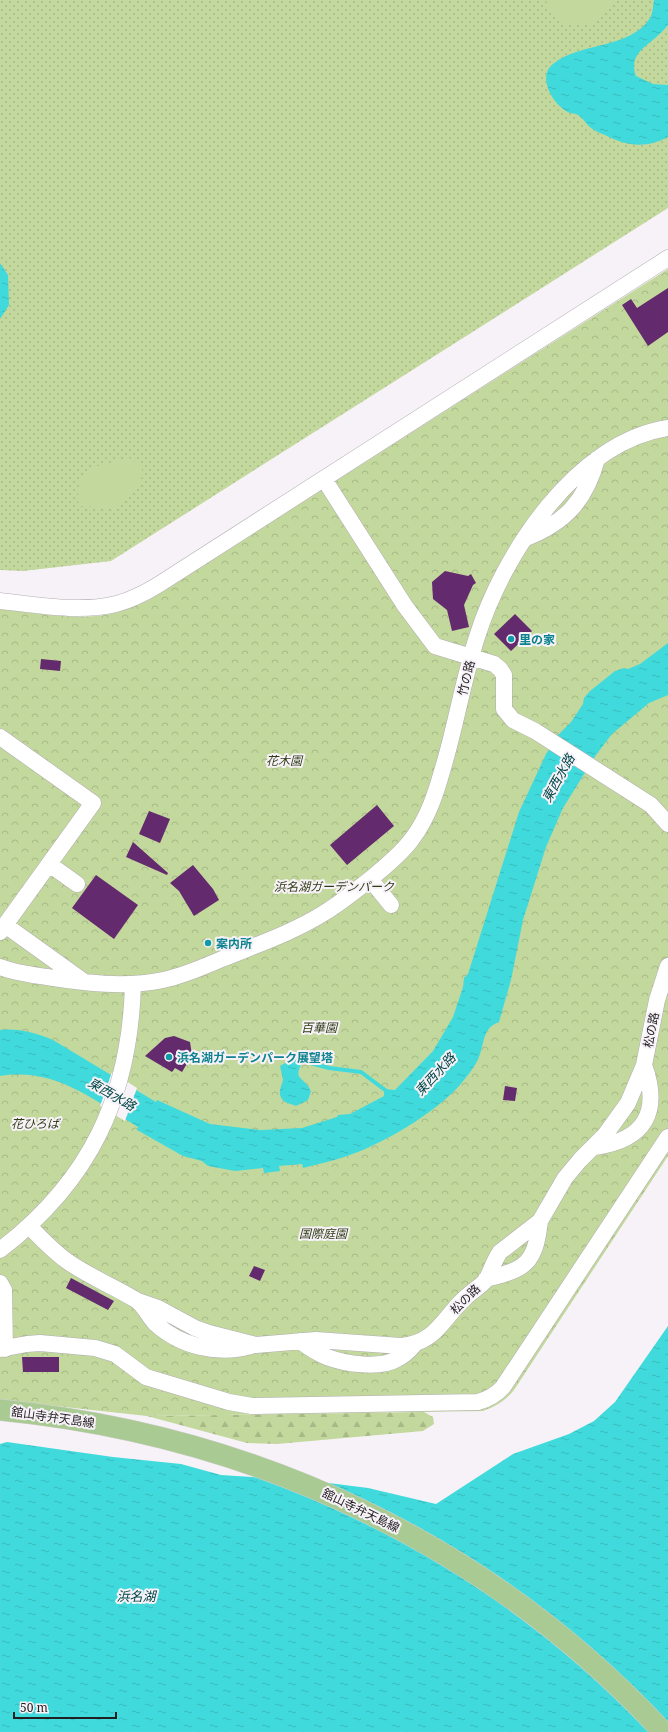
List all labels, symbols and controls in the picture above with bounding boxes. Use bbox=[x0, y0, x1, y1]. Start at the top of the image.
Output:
place label: 里の家 bbox=[519, 631, 555, 648]
marker: 里の家 bbox=[506, 634, 516, 644]
street label: 竹の路 bbox=[453, 658, 479, 698]
water label: 東西水路 bbox=[538, 750, 579, 805]
park label: 花木園 bbox=[266, 752, 304, 769]
park label: 浜名湖ガーデンパーク bbox=[274, 878, 395, 895]
place label: 案内所 bbox=[216, 935, 252, 952]
marker: 案内所 bbox=[203, 938, 213, 948]
street label: 松の路 bbox=[639, 1011, 663, 1049]
park label: 百華園 bbox=[301, 1019, 339, 1036]
water label: 東西水路 bbox=[411, 1048, 460, 1099]
place label: 浜名湖ガーデンパーク展望塔 bbox=[177, 1049, 333, 1066]
marker: 浜名湖ガーデンパーク展望塔 bbox=[164, 1052, 174, 1062]
water label: 東西水路 bbox=[85, 1073, 140, 1115]
park label: 花ひろば bbox=[11, 1115, 61, 1132]
park label: 国際庭園 bbox=[299, 1225, 349, 1242]
street label: 松の路 bbox=[446, 1280, 484, 1318]
street label: 舘山寺弁天島線 bbox=[10, 1403, 96, 1431]
street label: 舘山寺弁天島線 bbox=[320, 1484, 402, 1536]
water label: 浜名湖 bbox=[116, 1587, 157, 1605]
scale bar bbox=[14, 1694, 116, 1720]
text: 50 m bbox=[20, 1699, 48, 1716]

